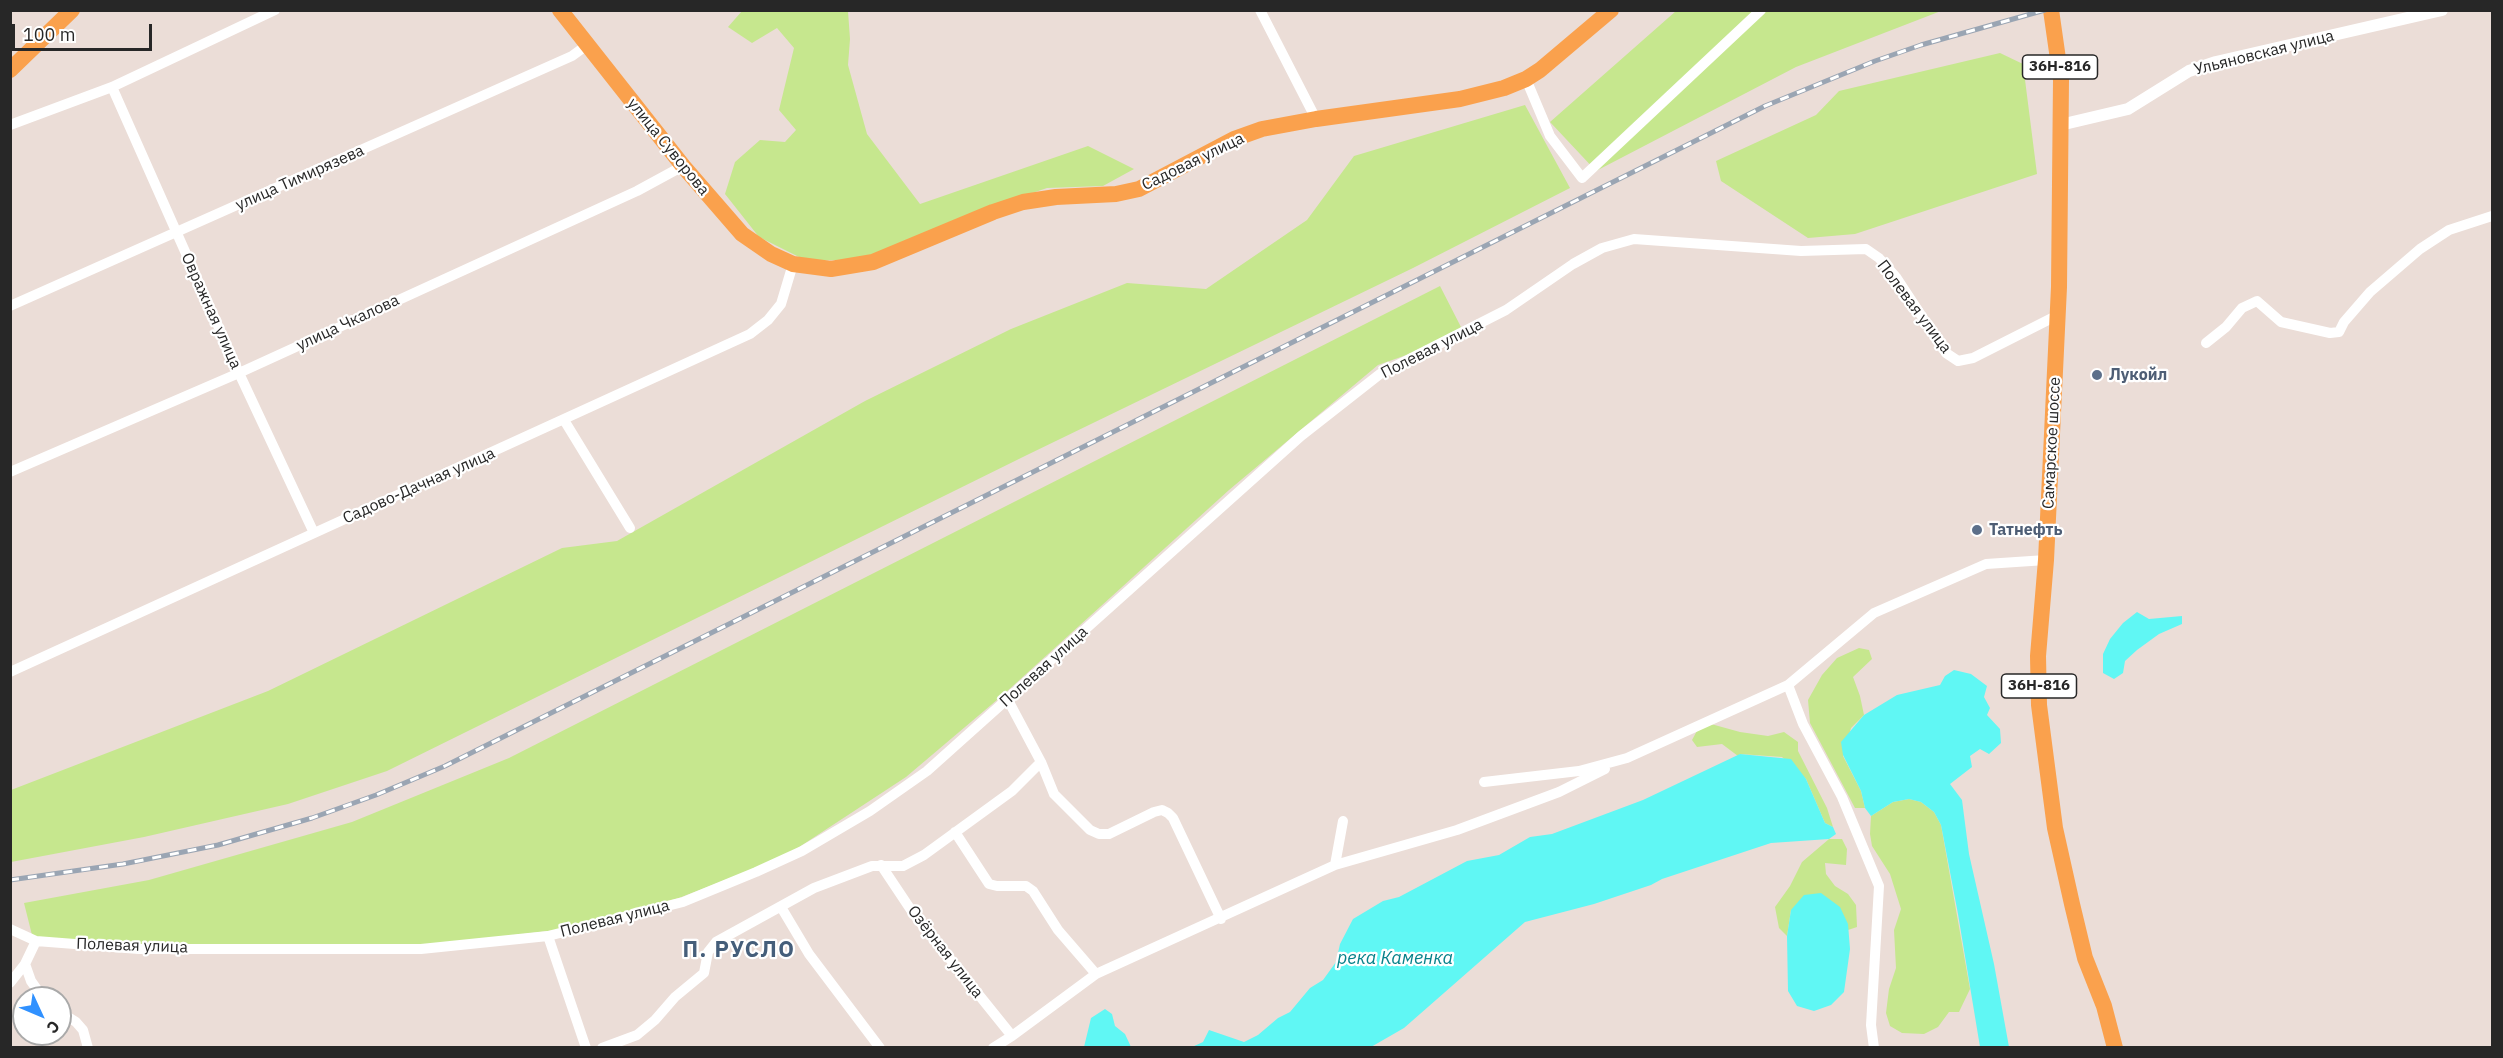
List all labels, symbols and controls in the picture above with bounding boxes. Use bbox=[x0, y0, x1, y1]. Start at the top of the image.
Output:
scale bar bbox=[15, 12, 154, 50]
text: 100 m bbox=[23, 23, 75, 46]
street label: Ульяновская улица bbox=[2192, 26, 2336, 80]
road number: 36Н-816 bbox=[2022, 55, 2098, 79]
street label: улица Суворова bbox=[623, 95, 713, 199]
street label: Садовая улица bbox=[1139, 129, 1247, 195]
street label: улица Тимирязева bbox=[233, 141, 367, 215]
street label: Овражная улица bbox=[177, 250, 245, 372]
street label: Полевая улица bbox=[1873, 257, 1955, 357]
street label: улица Чкалова bbox=[294, 291, 402, 355]
street label: Полевая улица bbox=[1378, 315, 1486, 383]
place label: Лукойл bbox=[2109, 365, 2167, 385]
marker: Лукойл bbox=[2090, 368, 2104, 382]
street label: Самарское шоссе bbox=[2039, 377, 2065, 509]
street label: Садово-Дачная улица bbox=[340, 444, 498, 528]
place label: Татнефть bbox=[1989, 520, 2062, 540]
marker: Татнефть bbox=[1970, 523, 1984, 537]
street label: Полевая улица bbox=[996, 622, 1092, 712]
road number: 36Н-816 bbox=[2002, 674, 2076, 698]
street label: Полевая улица bbox=[558, 896, 672, 942]
street label: Озёрная улица bbox=[903, 902, 987, 1002]
street label: Полевая улица bbox=[76, 934, 188, 958]
district label: П. РУСЛО bbox=[682, 938, 796, 964]
water label: река Каменка bbox=[1337, 948, 1453, 970]
north arrow bbox=[12, 986, 72, 1046]
text: С bbox=[43, 1016, 64, 1038]

